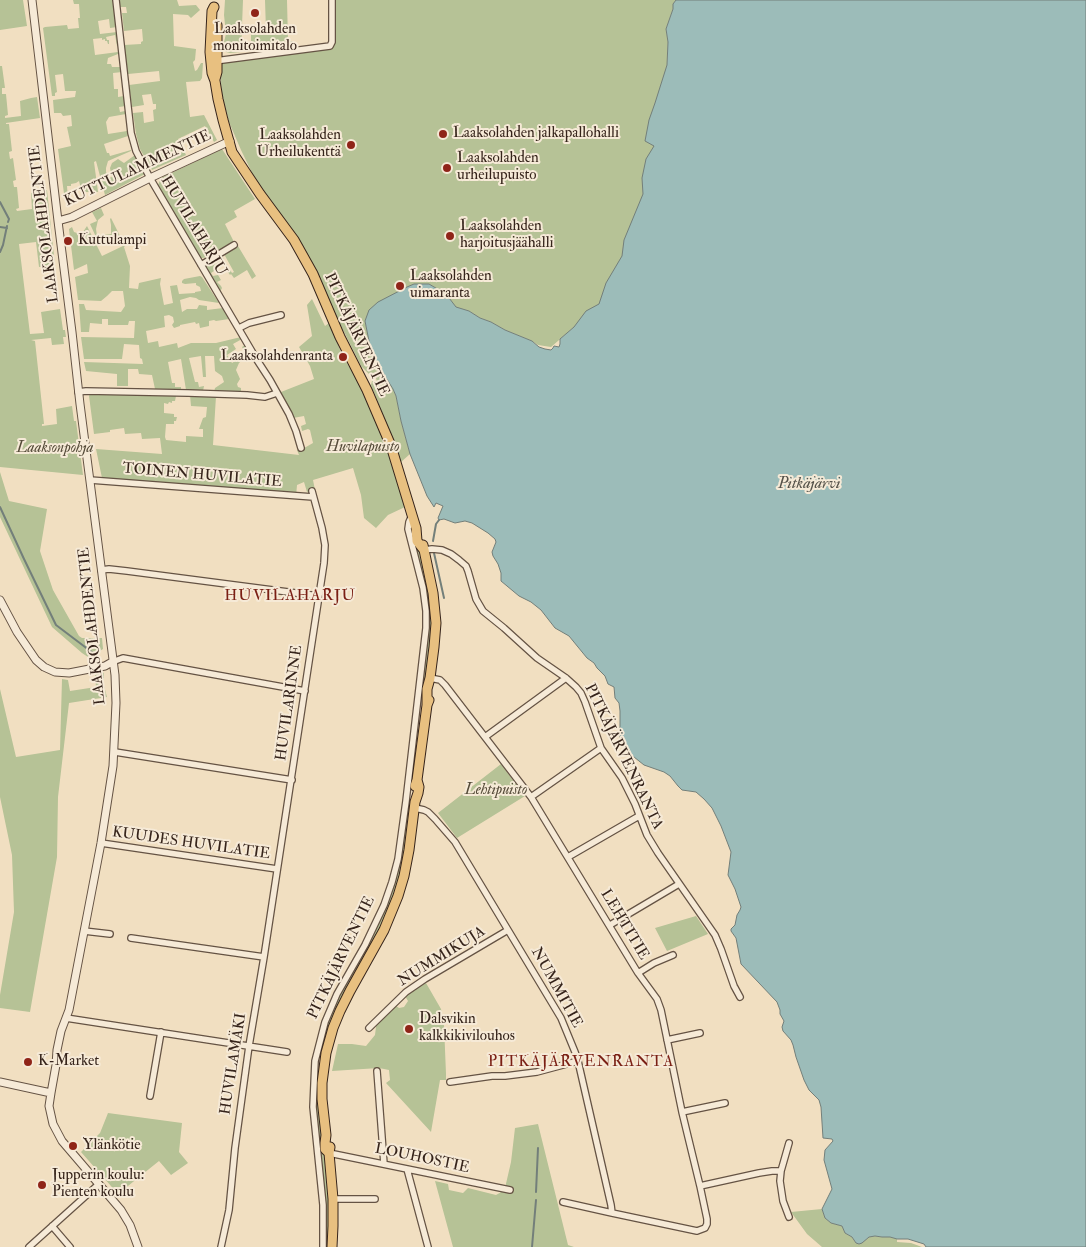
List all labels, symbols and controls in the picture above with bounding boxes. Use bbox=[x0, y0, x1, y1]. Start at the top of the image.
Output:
marker: Laaksolahden monitoimitalo bbox=[249, 7, 261, 19]
place label: Laaksolahden monitoimitalo bbox=[213, 21, 297, 56]
place label: Laaksolahden jalkapallohalli bbox=[453, 125, 619, 143]
street label: KUTTULAMMENTIE bbox=[62, 127, 214, 211]
place label: Laaksolahden Urheilukenttä bbox=[257, 127, 341, 162]
marker: Laaksolahden jalkapallohalli bbox=[437, 128, 449, 140]
marker: Laaksolahden Urheilukenttä bbox=[345, 139, 357, 151]
street label: LAAKSOLAHDENTIE bbox=[26, 144, 64, 304]
place label: Laaksolahden urheilupuisto bbox=[457, 150, 539, 185]
marker: Laaksolahden urheilupuisto bbox=[441, 162, 453, 174]
street label: HUVILAHARJU bbox=[156, 173, 230, 279]
place label: Laaksolahden harjoitusjäähalli bbox=[460, 218, 553, 253]
marker: Laaksolahden harjoitusjäähalli bbox=[444, 230, 456, 242]
place label: Kuttulampi bbox=[78, 232, 147, 250]
marker: Kuttulampi bbox=[62, 235, 74, 247]
place label: Laaksolahden uimaranta bbox=[410, 268, 492, 303]
street label: PITKÄJÄRVENTIE bbox=[319, 270, 393, 400]
marker: Laaksolahden uimaranta bbox=[394, 280, 406, 292]
place label: Laaksolahdenranta bbox=[221, 348, 333, 366]
marker: Laaksolahdenranta bbox=[337, 351, 349, 363]
park label: Huvilapuisto bbox=[326, 439, 400, 457]
park label: Laaksonpohja bbox=[16, 440, 94, 458]
street label: TOINEN HUVILATIE bbox=[122, 460, 282, 492]
water label: Pitkäjärvi bbox=[778, 475, 840, 495]
street label: LAAKSOLAHDENTIE bbox=[76, 546, 110, 706]
district label: HUVILAHARJU bbox=[223, 587, 357, 607]
street label: HUVILARINNE bbox=[273, 644, 307, 762]
street label: PITKÄJÄRVENRANTA bbox=[580, 681, 666, 833]
park label: Lehtipuisto bbox=[465, 782, 527, 800]
street label: KUUDES HUVILATIE bbox=[111, 824, 271, 864]
street label: LEHTITIE bbox=[596, 886, 652, 964]
street label: PITKÄJÄRVENTIE bbox=[305, 894, 379, 1022]
street label: NUMMIKUJA bbox=[395, 923, 489, 991]
street label: NUMMITIE bbox=[527, 945, 585, 1031]
place label: Dalsvikin kalkkikivilouhos bbox=[419, 1011, 515, 1046]
street label: HUVILAMÄKI bbox=[217, 1012, 251, 1116]
marker: Dalsvikin kalkkikivilouhos bbox=[403, 1023, 415, 1035]
place label: K-Market bbox=[38, 1053, 99, 1071]
district label: PITKÄJÄRVENRANTA bbox=[486, 1053, 676, 1073]
marker: K-Market bbox=[22, 1056, 34, 1068]
place label: Ylänkötie bbox=[83, 1137, 140, 1155]
marker: Ylänkötie bbox=[67, 1140, 79, 1152]
street label: LOUHOSTIE bbox=[373, 1140, 471, 1178]
place label: Jupperin koulu: Pienten koulu bbox=[52, 1167, 145, 1202]
marker: Jupperin koulu: Pienten koulu bbox=[36, 1179, 48, 1191]

